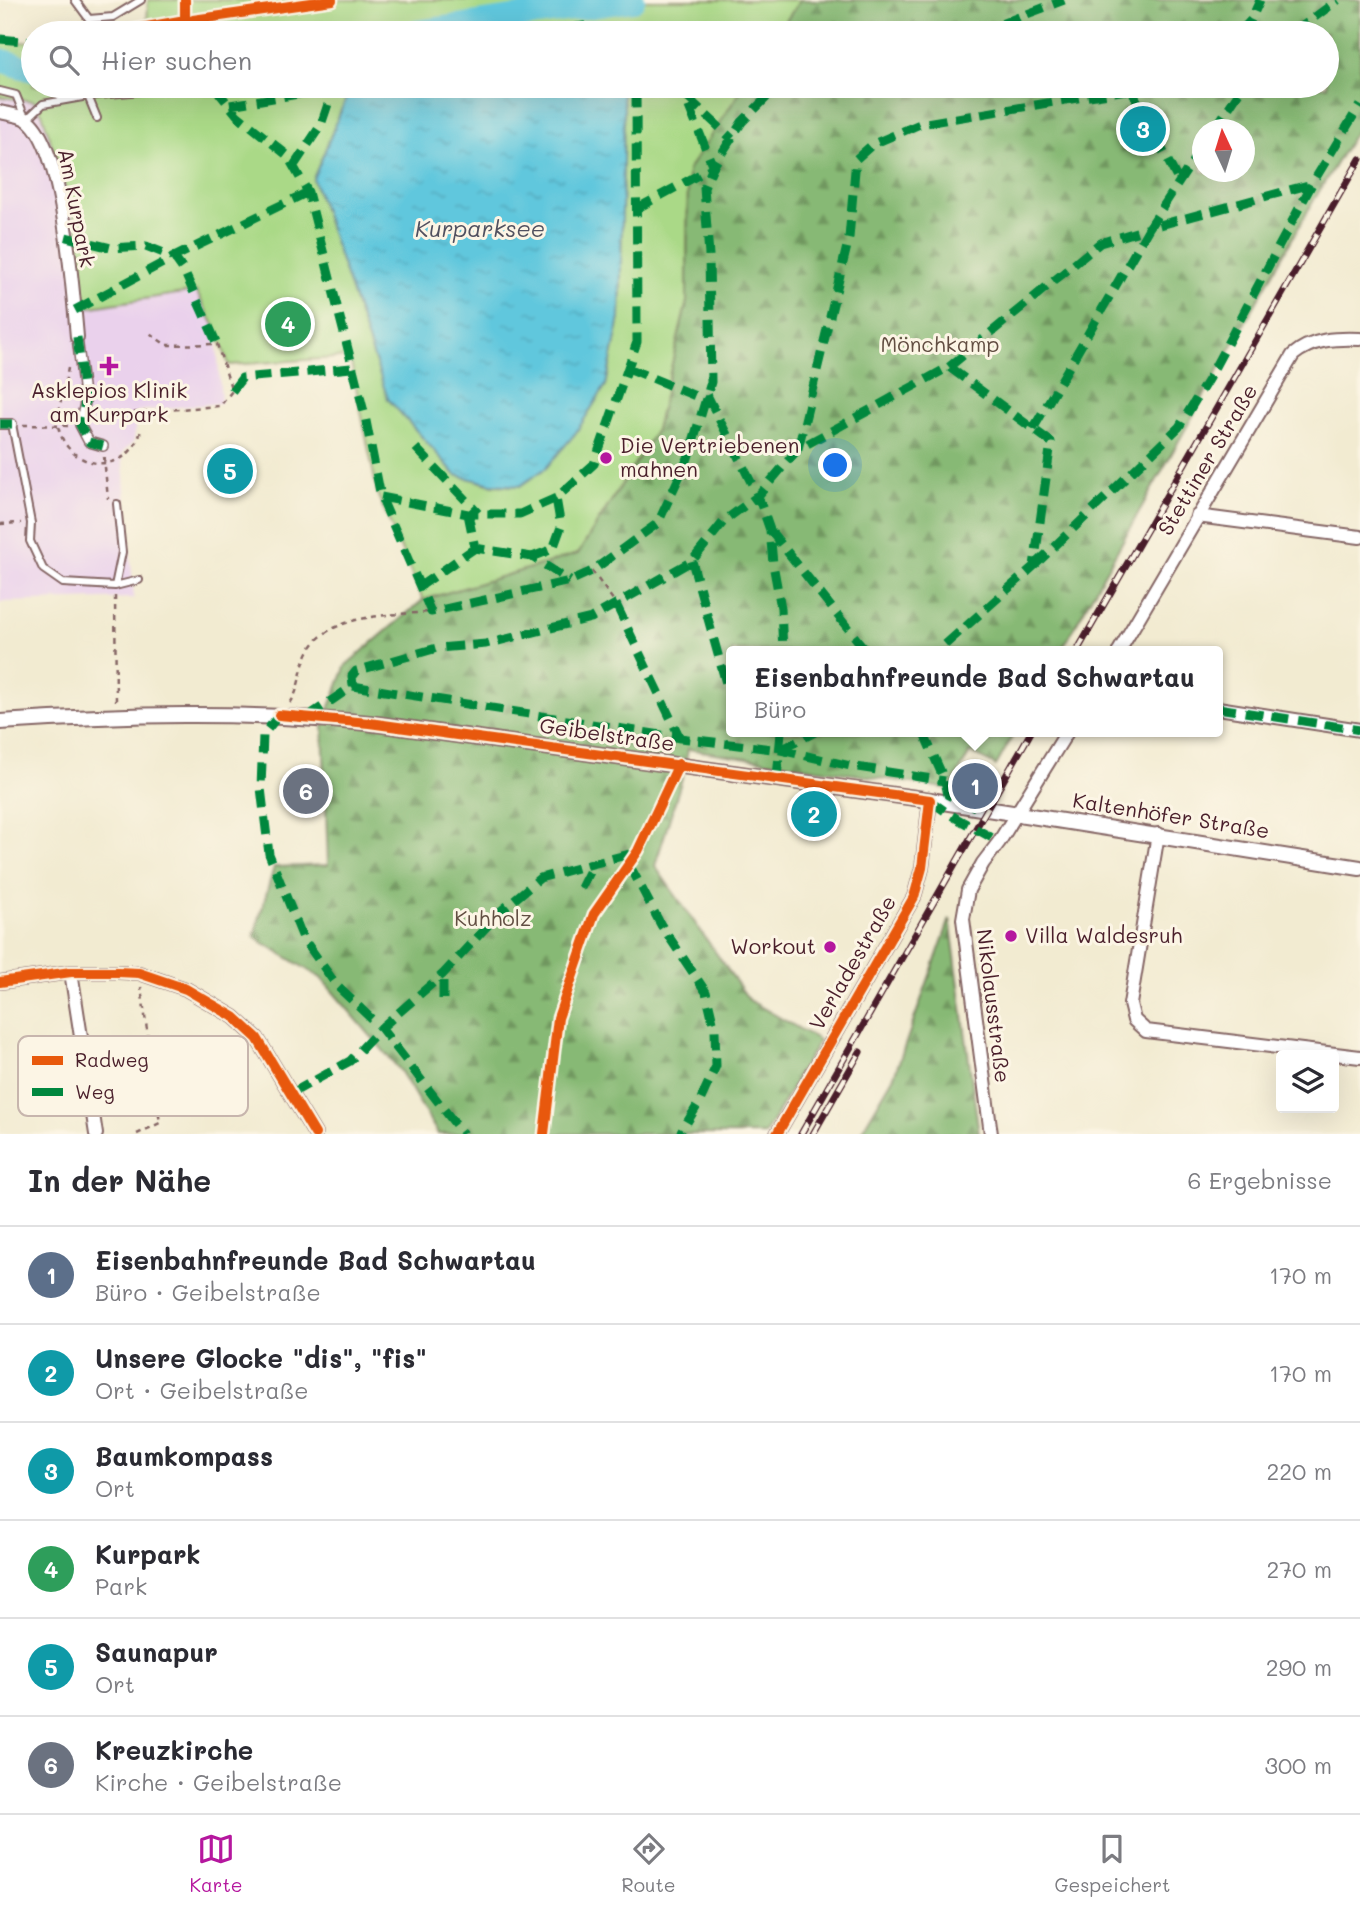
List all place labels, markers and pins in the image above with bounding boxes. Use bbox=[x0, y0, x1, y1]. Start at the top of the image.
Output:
pin: 3 bbox=[1120, 103, 1166, 155]
pin: 4 bbox=[265, 298, 311, 350]
marker: Asklepios Klinik am Kurpark bbox=[99, 356, 119, 376]
place label: Asklepios Klinik am Kurpark bbox=[31, 376, 187, 427]
place label: Die Vertriebenen mahnen bbox=[620, 431, 799, 482]
pin: 5 bbox=[207, 445, 253, 497]
marker: Die Vertriebenen mahnen bbox=[598, 450, 614, 466]
pin: 1 bbox=[952, 760, 998, 812]
pin: 6 bbox=[283, 765, 329, 817]
pin: 2 bbox=[791, 788, 837, 840]
place label: Villa Waldesruh bbox=[1025, 921, 1182, 948]
marker: Villa Waldesruh bbox=[1003, 928, 1019, 944]
place label: Workout bbox=[730, 932, 816, 959]
marker: Workout bbox=[822, 939, 838, 955]

